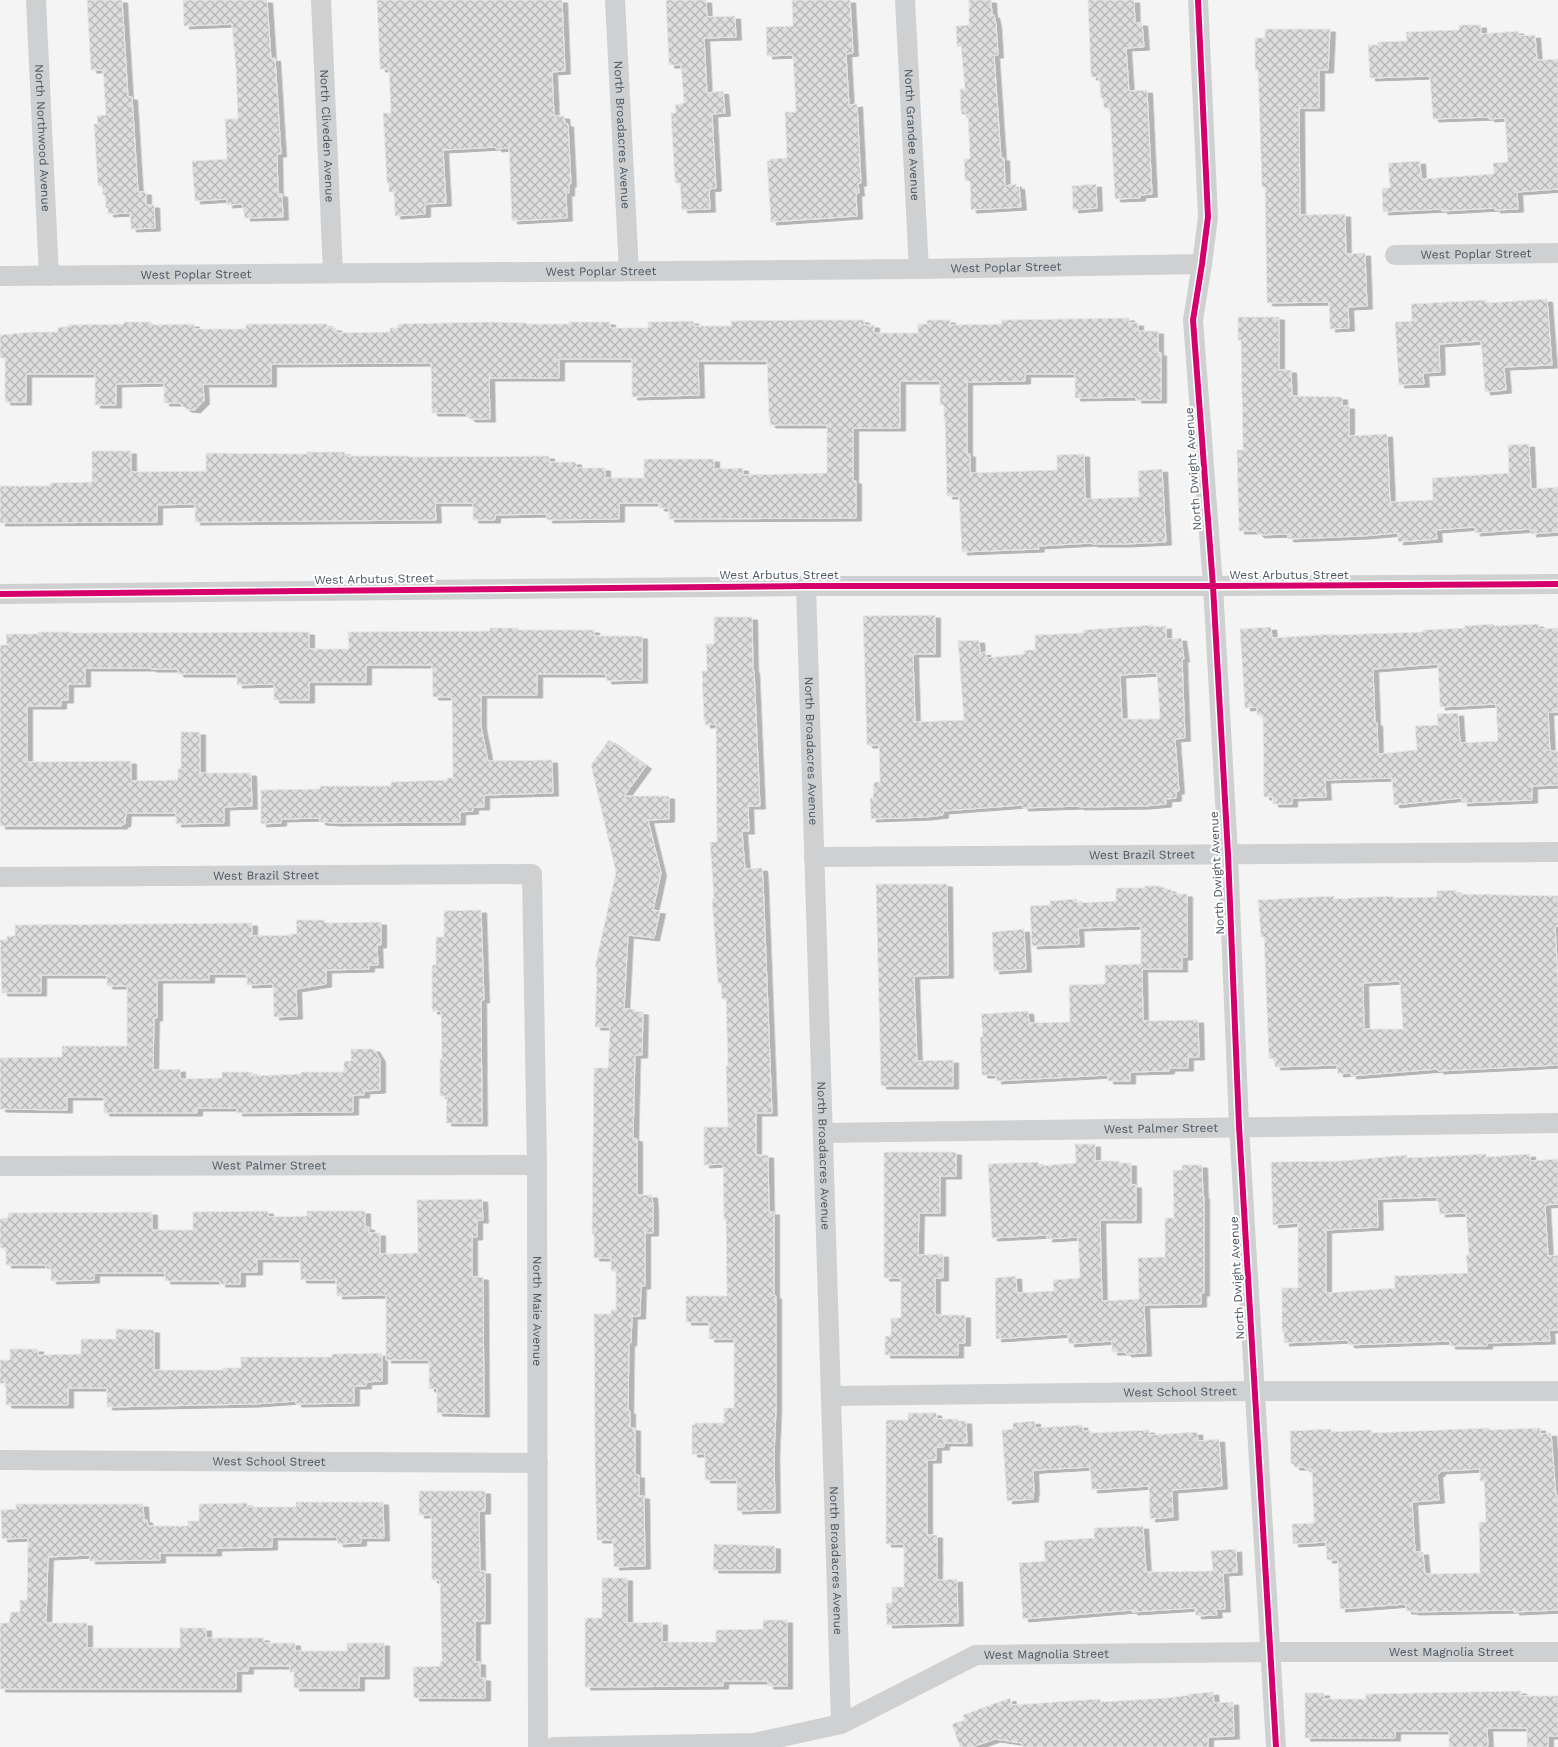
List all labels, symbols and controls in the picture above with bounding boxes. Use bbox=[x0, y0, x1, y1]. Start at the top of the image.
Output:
street label: North Broadacres Avenue bbox=[611, 60, 633, 210]
street label: North Northwood Avenue bbox=[32, 64, 53, 212]
street label: North Grandee Avenue bbox=[902, 68, 922, 201]
street label: North Cliveden Avenue bbox=[317, 69, 337, 203]
street label: West Poplar Street bbox=[1420, 246, 1531, 262]
street label: West Poplar Street bbox=[950, 259, 1061, 275]
street label: West Poplar Street bbox=[546, 264, 656, 279]
street label: West Poplar Street bbox=[141, 267, 251, 282]
street label: North Dwight Avenue bbox=[1182, 407, 1204, 531]
street label: West Arbutus Street bbox=[719, 568, 839, 582]
street label: West Arbutus Street bbox=[1229, 568, 1349, 582]
street label: West Arbutus Street bbox=[314, 571, 434, 587]
street label: North Broadacres Avenue bbox=[802, 676, 820, 826]
street label: North Dwight Avenue bbox=[1207, 811, 1227, 935]
street label: West Brazil Street bbox=[1089, 847, 1195, 862]
street label: West Brazil Street bbox=[213, 868, 319, 883]
street label: North Broadacres Avenue bbox=[814, 1081, 833, 1230]
street label: West Palmer Street bbox=[1104, 1121, 1218, 1136]
street label: West Palmer Street bbox=[212, 1158, 326, 1173]
street label: North Dwight Avenue bbox=[1227, 1216, 1247, 1340]
street label: North Maie Avenue bbox=[530, 1256, 544, 1366]
street label: West School Street bbox=[1123, 1384, 1237, 1400]
street label: West School Street bbox=[212, 1454, 326, 1469]
street label: North Broadacres Avenue bbox=[827, 1486, 845, 1635]
street label: West Magnolia Street bbox=[1389, 1645, 1514, 1659]
street label: West Magnolia Street bbox=[984, 1647, 1109, 1662]

